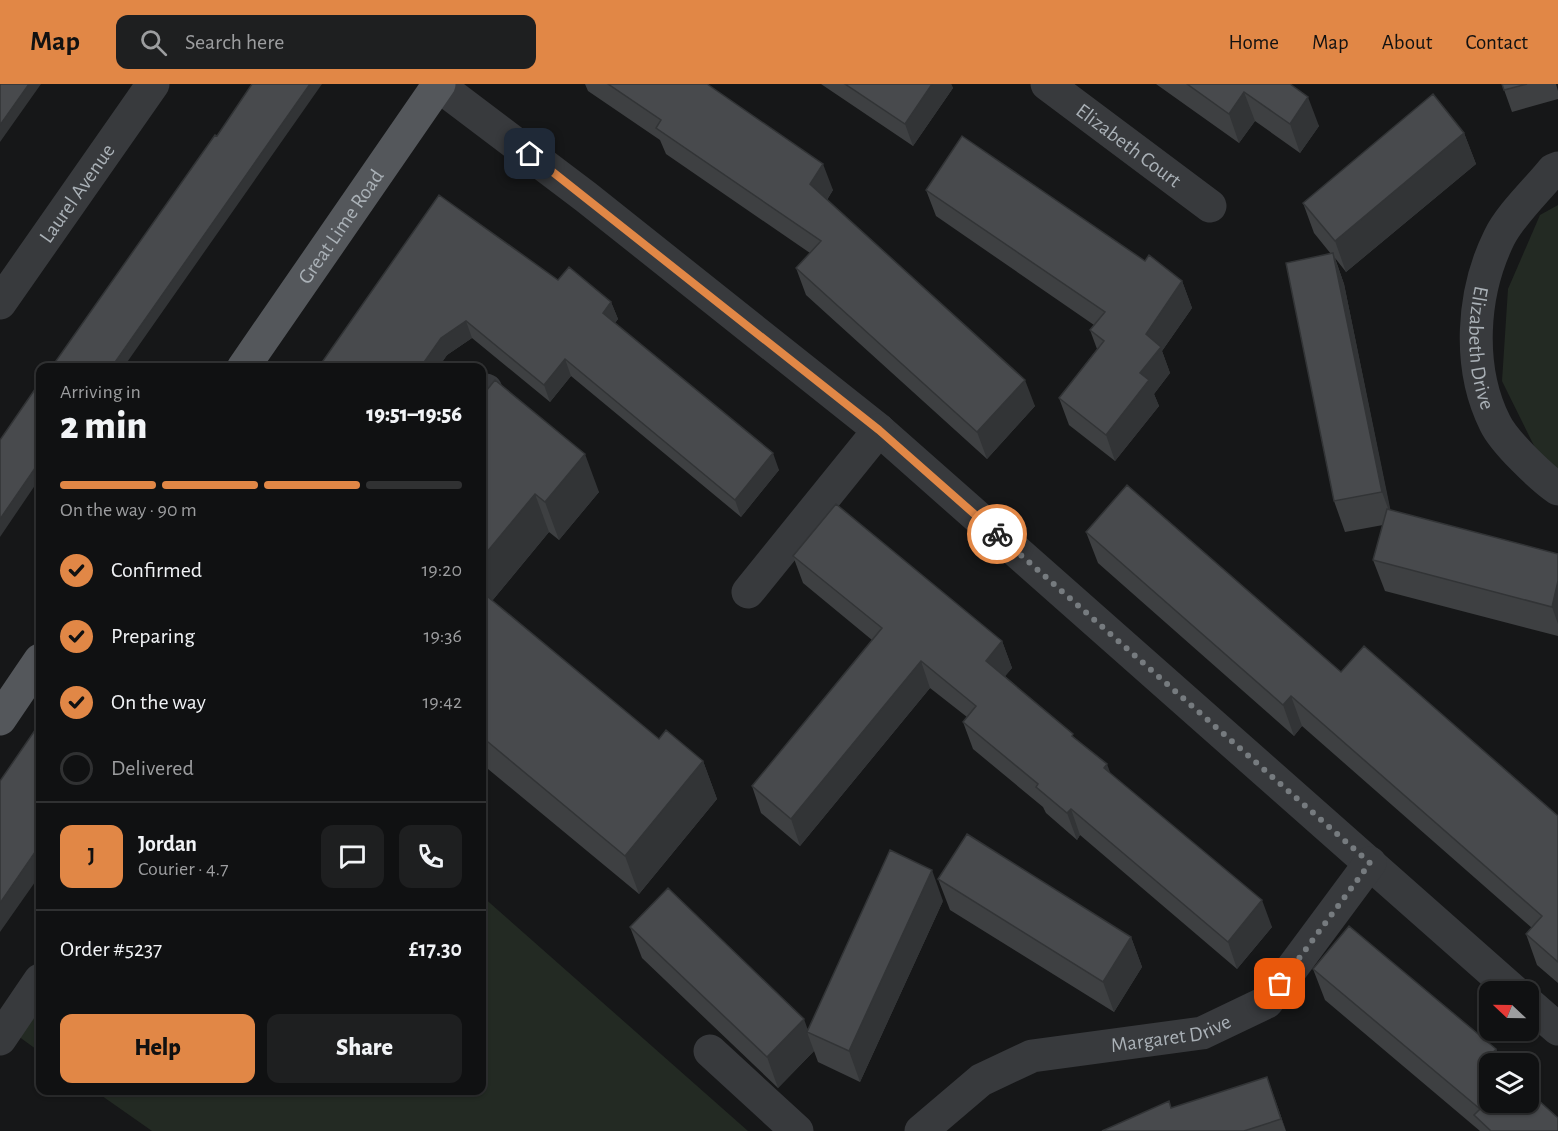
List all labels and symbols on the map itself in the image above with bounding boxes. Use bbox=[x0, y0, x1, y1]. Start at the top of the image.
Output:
street label: Elizabeth Court bbox=[1072, 99, 1185, 191]
pin bbox=[504, 128, 555, 179]
street label: Laurel Avenue bbox=[35, 140, 118, 246]
street label: Great Lime Road bbox=[294, 165, 387, 288]
street label: Elizabeth Drive bbox=[1466, 284, 1499, 412]
courier bbox=[967, 504, 1027, 564]
pin bbox=[1254, 958, 1305, 1009]
north arrow bbox=[1479, 981, 1539, 1041]
street label: Margaret Drive bbox=[1110, 1010, 1234, 1056]

